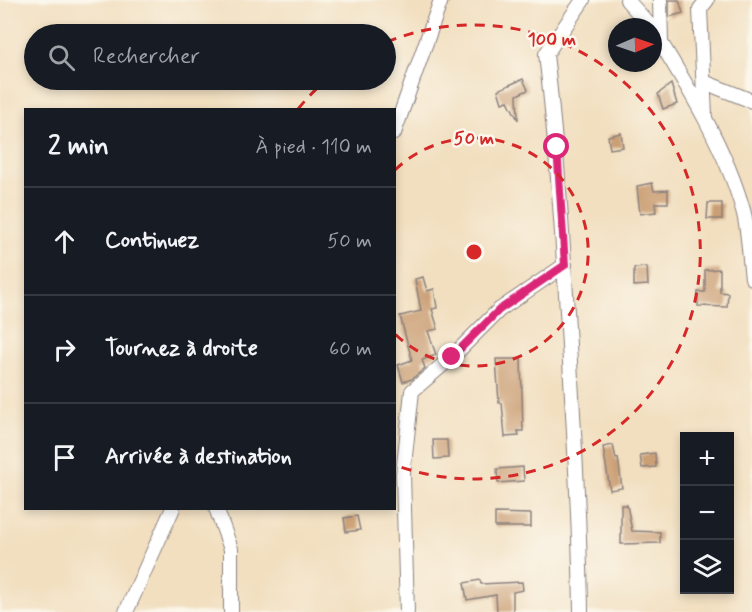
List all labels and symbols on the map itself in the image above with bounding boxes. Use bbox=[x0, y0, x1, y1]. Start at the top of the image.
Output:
north arrow bbox=[608, 18, 662, 72]
text: 100 m bbox=[528, 28, 576, 52]
text: 50 m bbox=[454, 127, 494, 151]
route start bbox=[543, 133, 569, 159]
centre of rings bbox=[464, 242, 484, 262]
route end bbox=[438, 343, 464, 369]

